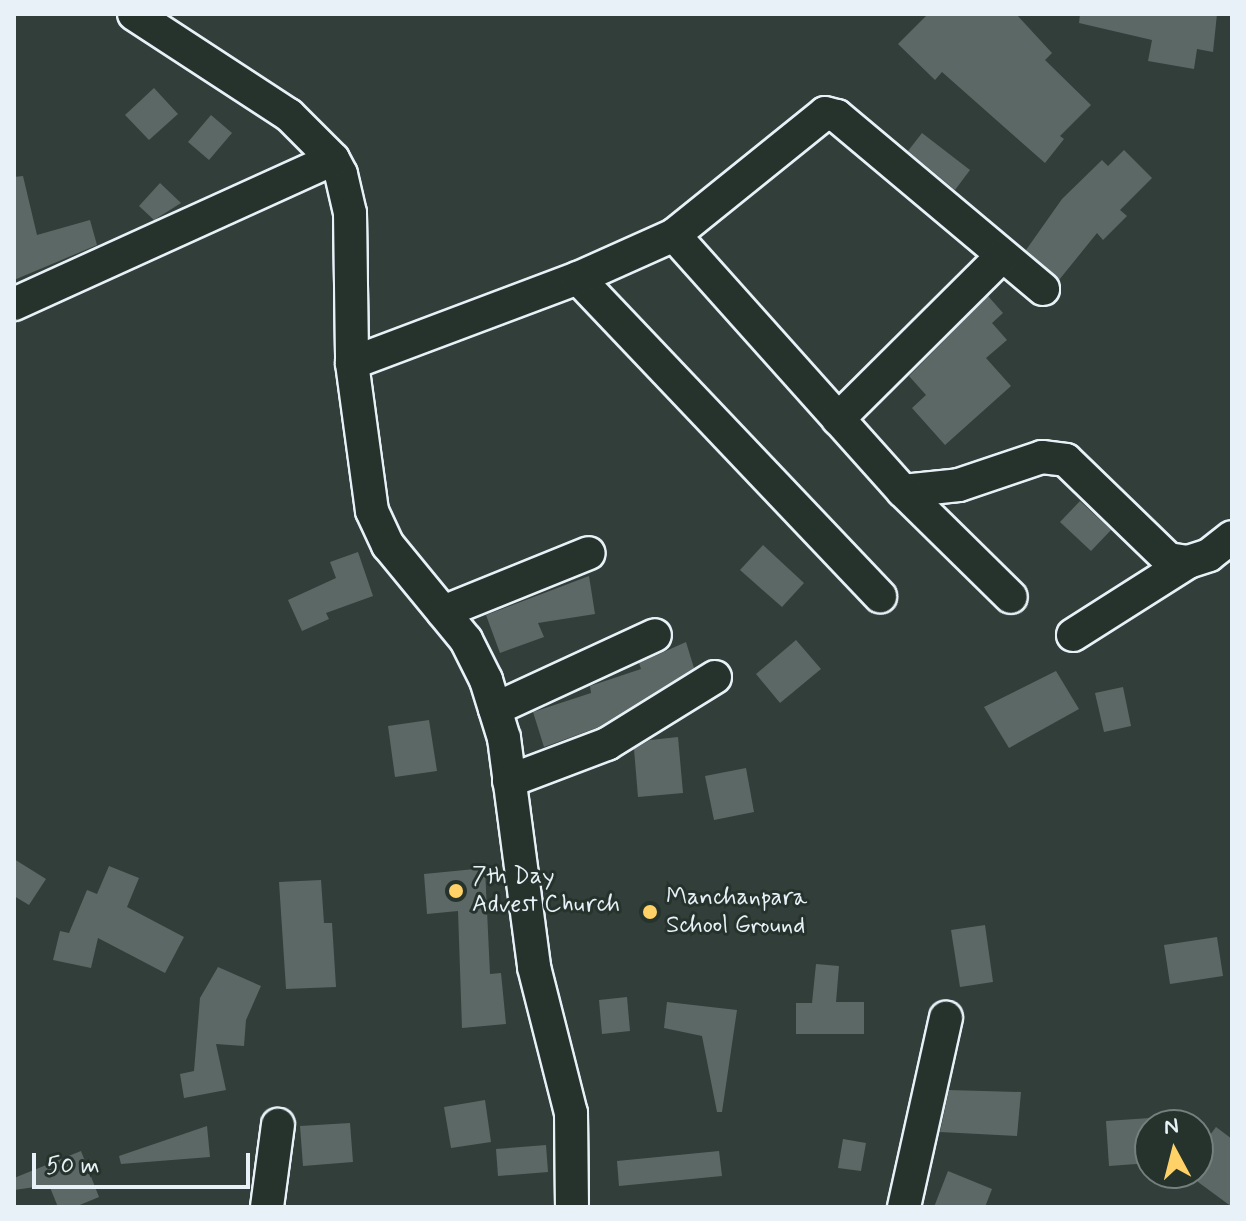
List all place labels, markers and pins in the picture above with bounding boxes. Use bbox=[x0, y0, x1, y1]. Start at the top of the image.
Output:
place label: 7th Day Advest Church bbox=[472, 863, 620, 919]
marker: 7th Day Advest Church bbox=[447, 882, 465, 900]
place label: Manchanpara School Ground bbox=[666, 884, 807, 940]
marker: Manchanpara School Ground bbox=[641, 903, 659, 921]

